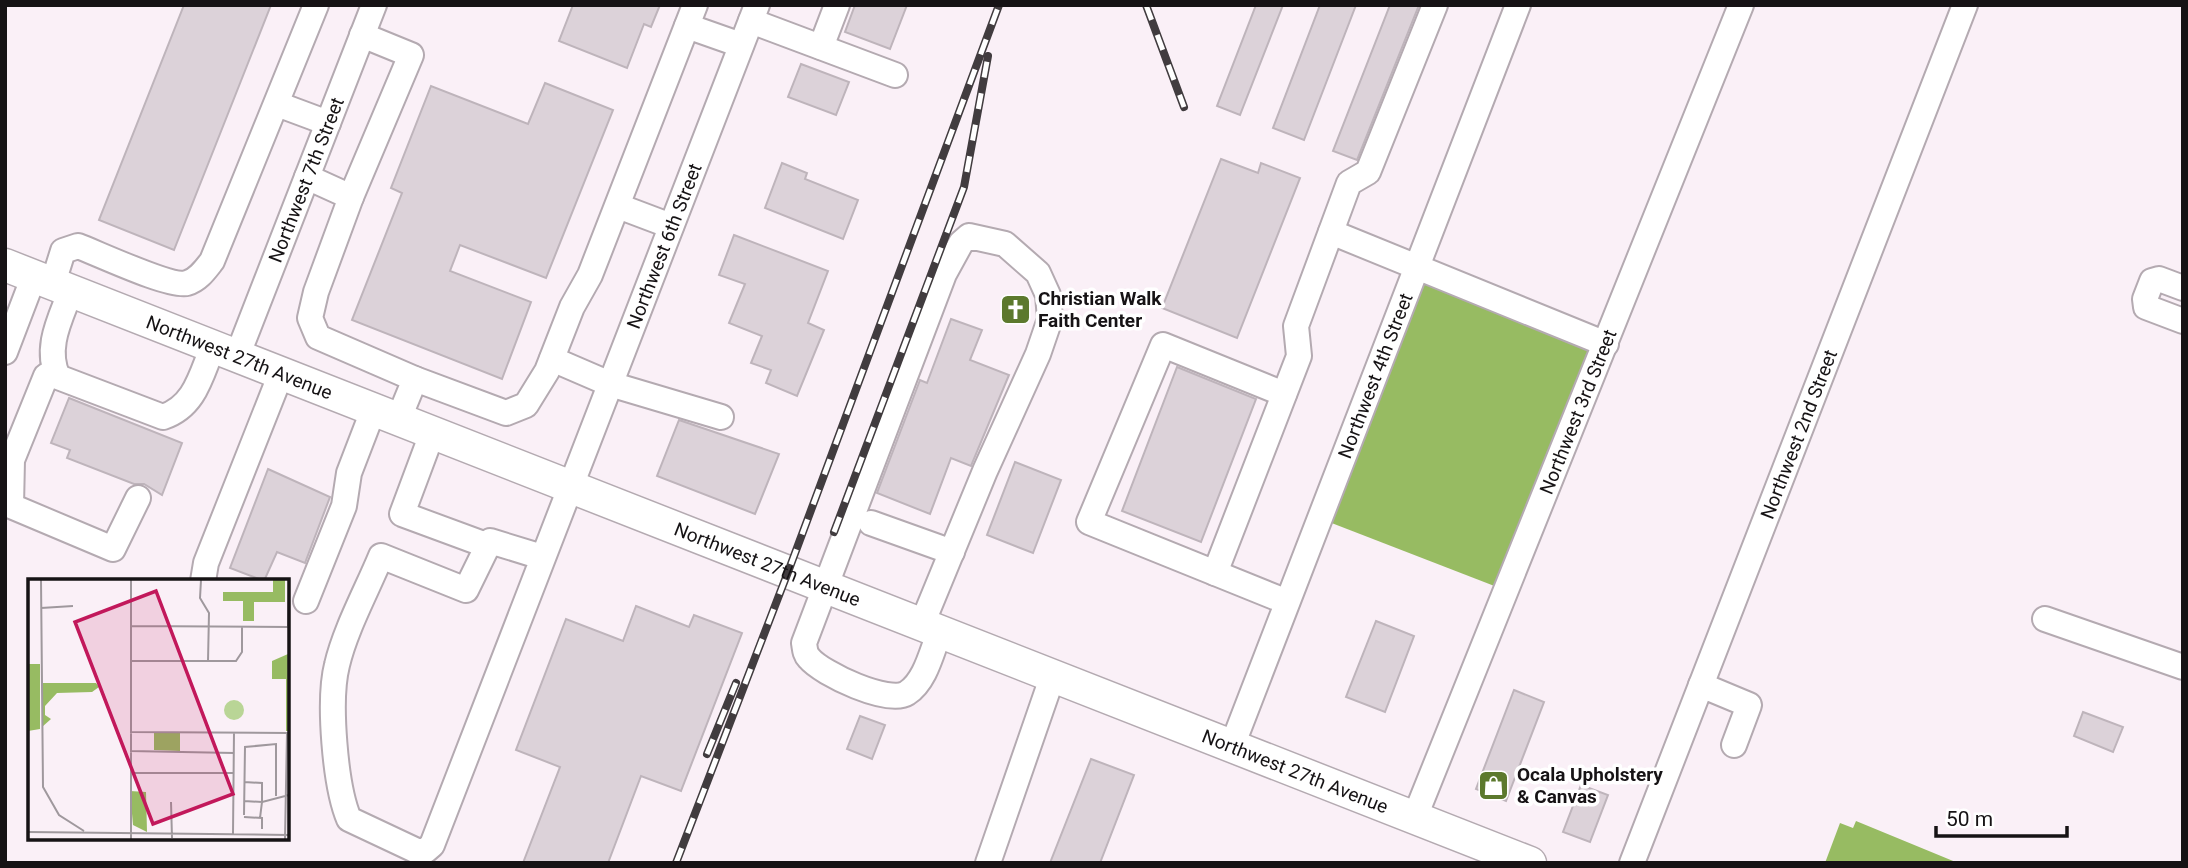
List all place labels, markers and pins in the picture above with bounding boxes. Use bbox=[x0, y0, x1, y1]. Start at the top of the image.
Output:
place label: Christian Walk Faith Center bbox=[1038, 287, 1162, 332]
church icon: Christian Walk Faith Center bbox=[998, 292, 1032, 326]
place label: Ocala Upholstery & Canvas bbox=[1517, 763, 1663, 808]
shop icon: Ocala Upholstery & Canvas bbox=[1477, 768, 1511, 802]

